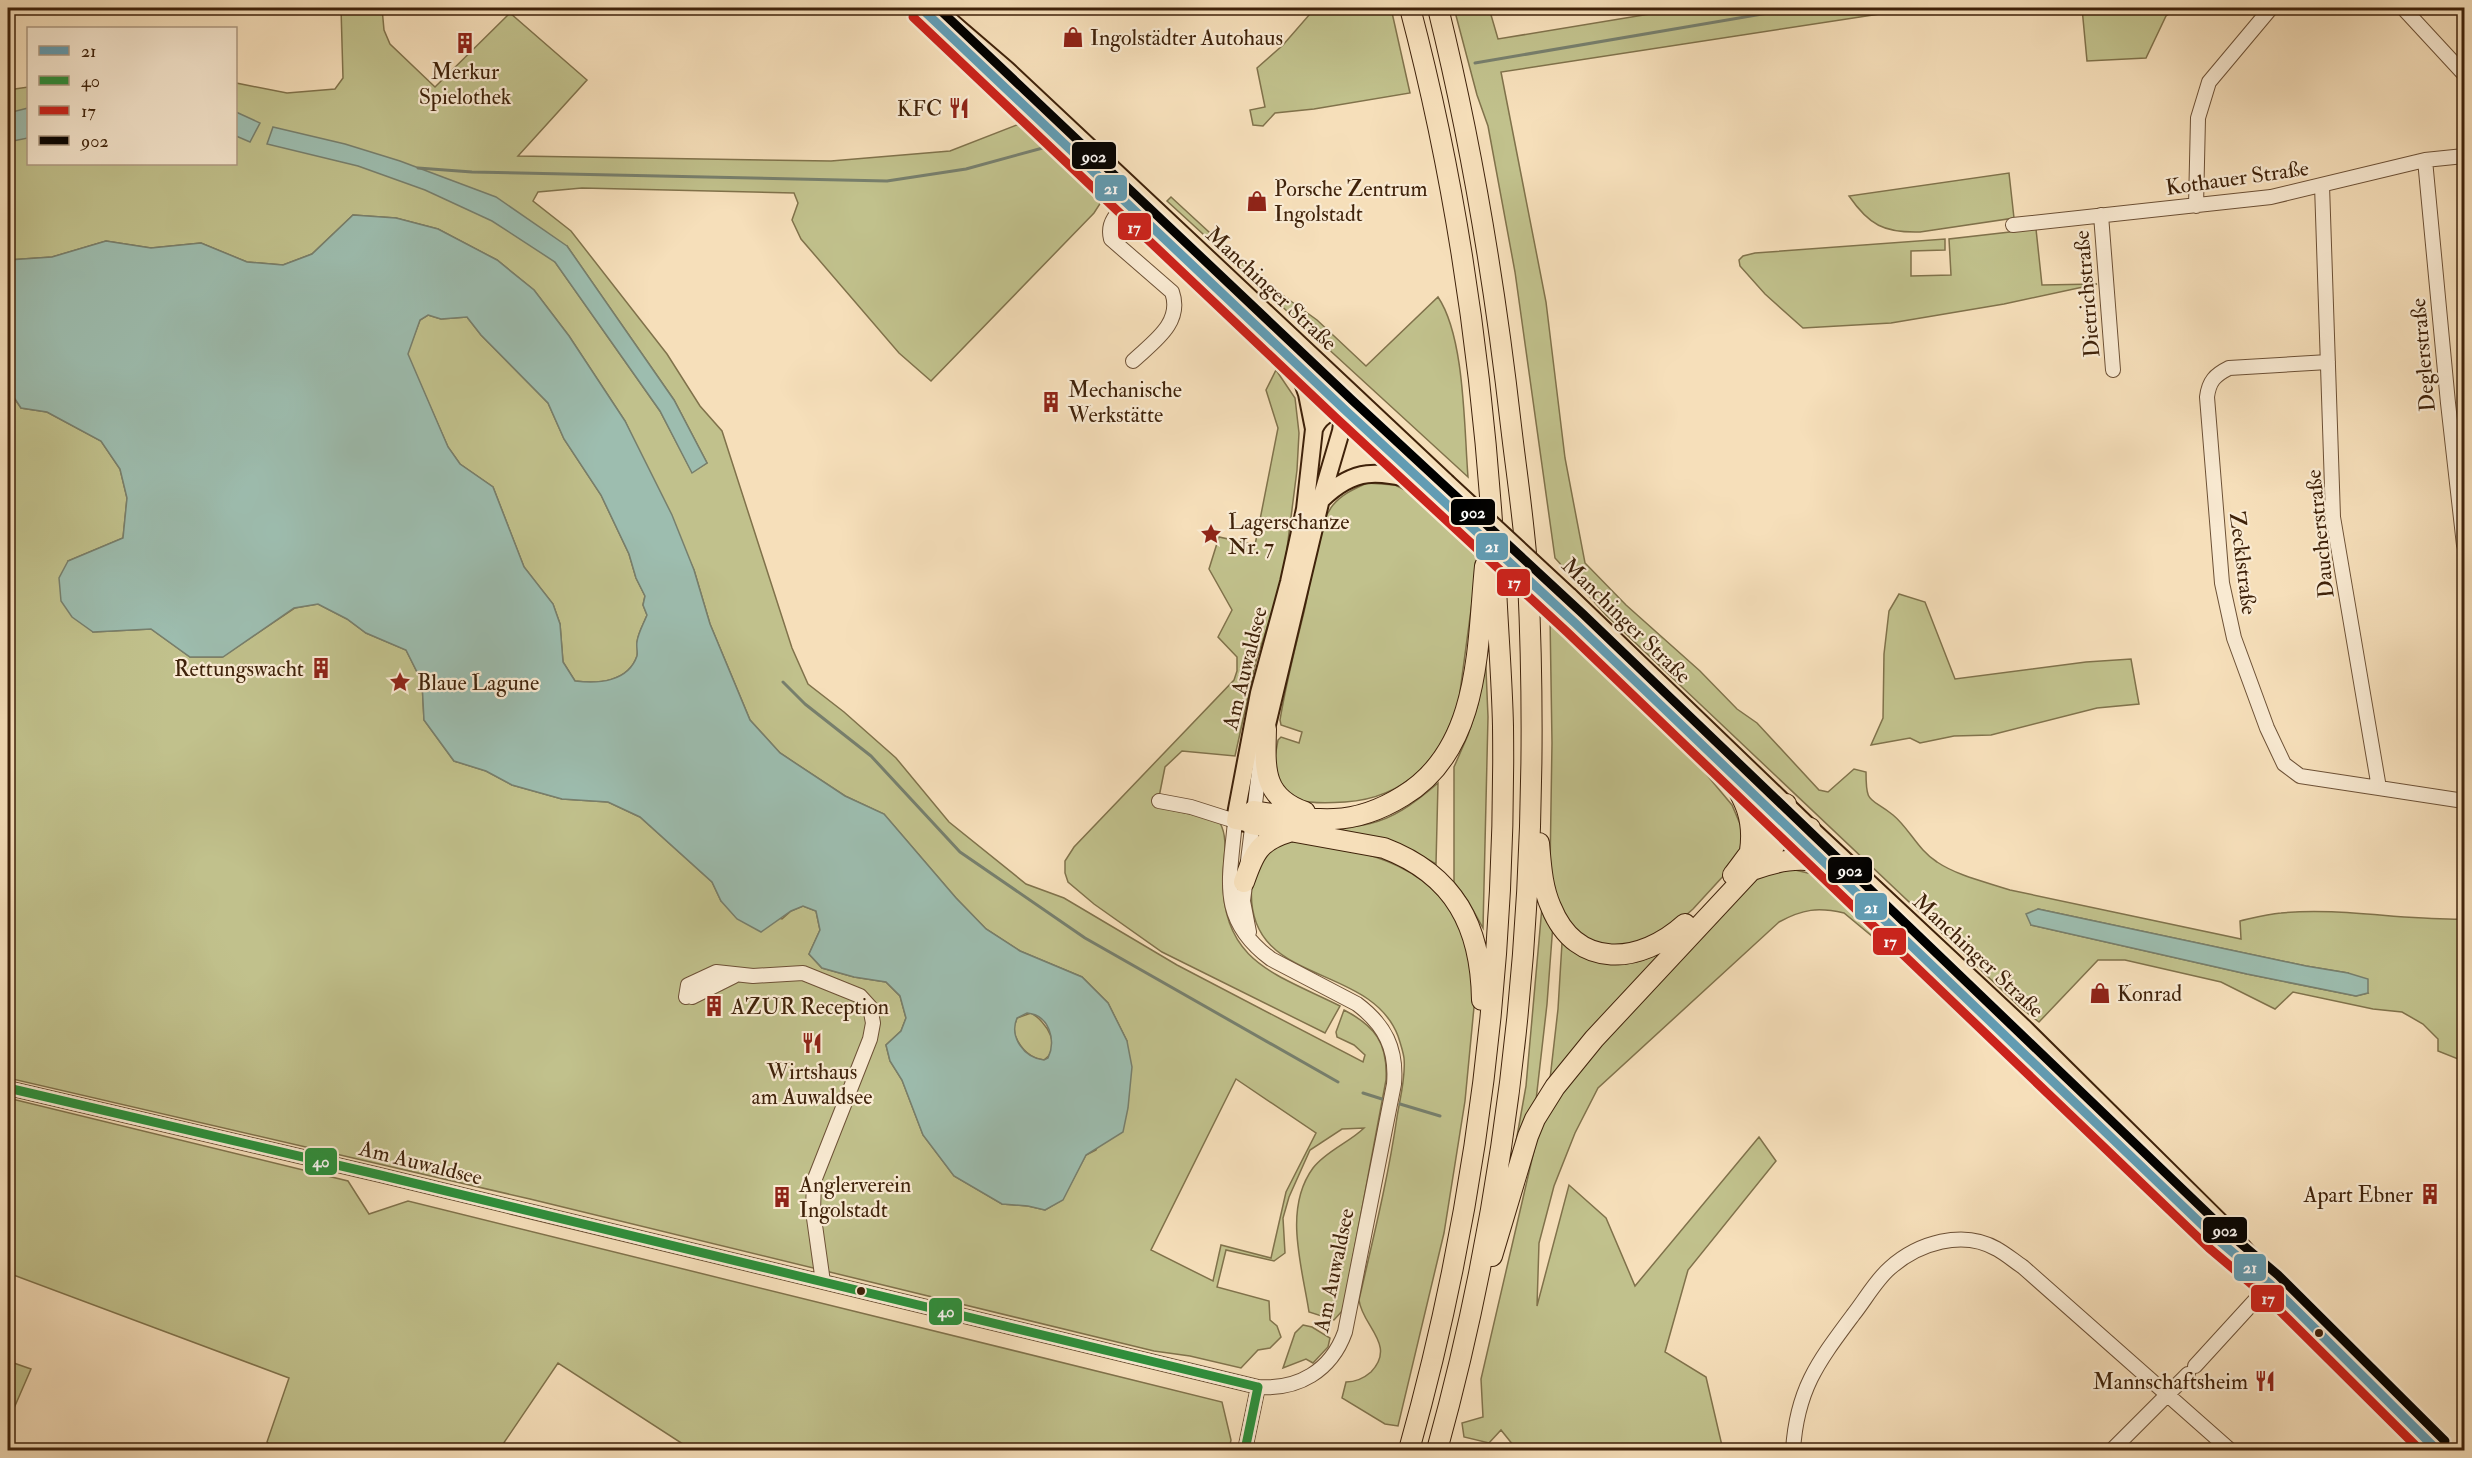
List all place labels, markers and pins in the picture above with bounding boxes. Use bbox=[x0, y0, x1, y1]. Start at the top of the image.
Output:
place label: Ingolstädter Autohaus bbox=[1090, 24, 1283, 52]
shop icon: Ingolstädter Autohaus bbox=[1061, 25, 1085, 49]
building icon: Merkur Spielothek bbox=[453, 31, 477, 55]
place label: Merkur Spielothek bbox=[419, 58, 512, 112]
place label: KFC bbox=[897, 95, 942, 123]
restaurant icon: KFC bbox=[947, 96, 971, 120]
place label: Porsche Zentrum Ingolstadt bbox=[1274, 175, 1428, 228]
shop icon: Porsche Zentrum Ingolstadt bbox=[1245, 189, 1269, 213]
place label: Mechanische Werkstätte bbox=[1067, 376, 1182, 429]
building icon: Mechanische Werkstätte bbox=[1039, 390, 1063, 414]
place label: Lagerschanze Nr. 7 bbox=[1228, 508, 1349, 561]
place icon: Lagerschanze Nr. 7 bbox=[1199, 522, 1223, 546]
place label: Rettungswacht bbox=[174, 655, 304, 683]
building icon: Rettungswacht bbox=[309, 656, 333, 680]
place label: Blaue Lagune bbox=[417, 669, 539, 697]
place icon: Blaue Lagune bbox=[388, 670, 412, 694]
place label: Konrad bbox=[2117, 980, 2182, 1008]
shop icon: Konrad bbox=[2088, 981, 2112, 1005]
place label: AZUR Reception bbox=[730, 993, 889, 1022]
building icon: AZUR Reception bbox=[702, 994, 726, 1018]
restaurant icon: Wirtshaus am Auwaldsee bbox=[800, 1031, 824, 1055]
place label: Wirtshaus am Auwaldsee bbox=[752, 1058, 872, 1111]
place label: Anglerverein Ingolstadt bbox=[798, 1171, 911, 1224]
place label: Apart Ebner bbox=[2303, 1181, 2414, 1210]
building icon: Apart Ebner bbox=[2418, 1182, 2442, 1206]
building icon: Anglerverein Ingolstadt bbox=[770, 1185, 794, 1209]
unlabelled marker bbox=[855, 1285, 867, 1297]
unlabelled marker bbox=[2313, 1327, 2325, 1339]
place label: Mannschaftsheim bbox=[2093, 1368, 2248, 1396]
restaurant icon: Mannschaftsheim bbox=[2253, 1369, 2277, 1393]

